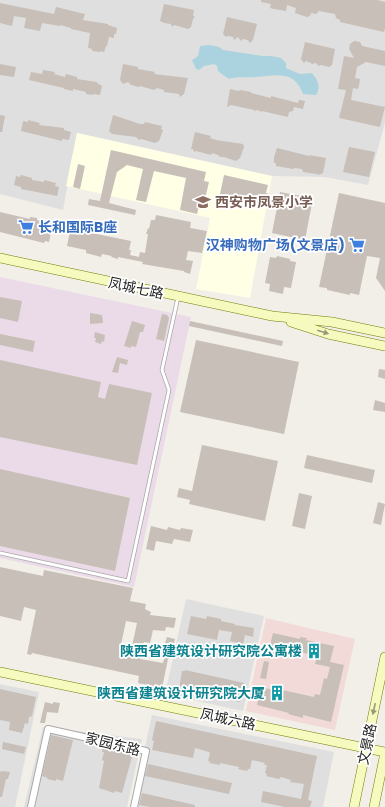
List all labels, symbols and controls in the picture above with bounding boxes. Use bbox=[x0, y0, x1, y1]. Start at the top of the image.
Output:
place label: 西安市凤景小学 bbox=[215, 192, 313, 212]
school or university icon: 西安市凤景小学 bbox=[194, 193, 212, 211]
place label: 长和国际B座 bbox=[38, 217, 117, 237]
supermarket icon: 长和国际B座 bbox=[17, 218, 35, 236]
place label: 汉神购物广场(文景店) bbox=[206, 235, 345, 255]
supermarket icon: 汉神购物广场(文景店) bbox=[348, 236, 366, 254]
street label: 凤城七路 bbox=[107, 272, 165, 304]
one-way arrow bbox=[317, 329, 329, 335]
place label: 陕西省建筑设计研究院公寓楼 bbox=[120, 641, 302, 661]
building icon: 陕西省建筑设计研究院公寓楼 bbox=[305, 642, 323, 660]
place label: 陕西省建筑设计研究院大厦 bbox=[97, 683, 265, 703]
building icon: 陕西省建筑设计研究院大厦 bbox=[268, 684, 286, 702]
street label: 凤城六路 bbox=[199, 703, 257, 735]
one-way arrow bbox=[371, 703, 377, 715]
street label: 文景路 bbox=[353, 721, 381, 767]
street label: 家园东路 bbox=[83, 728, 143, 760]

